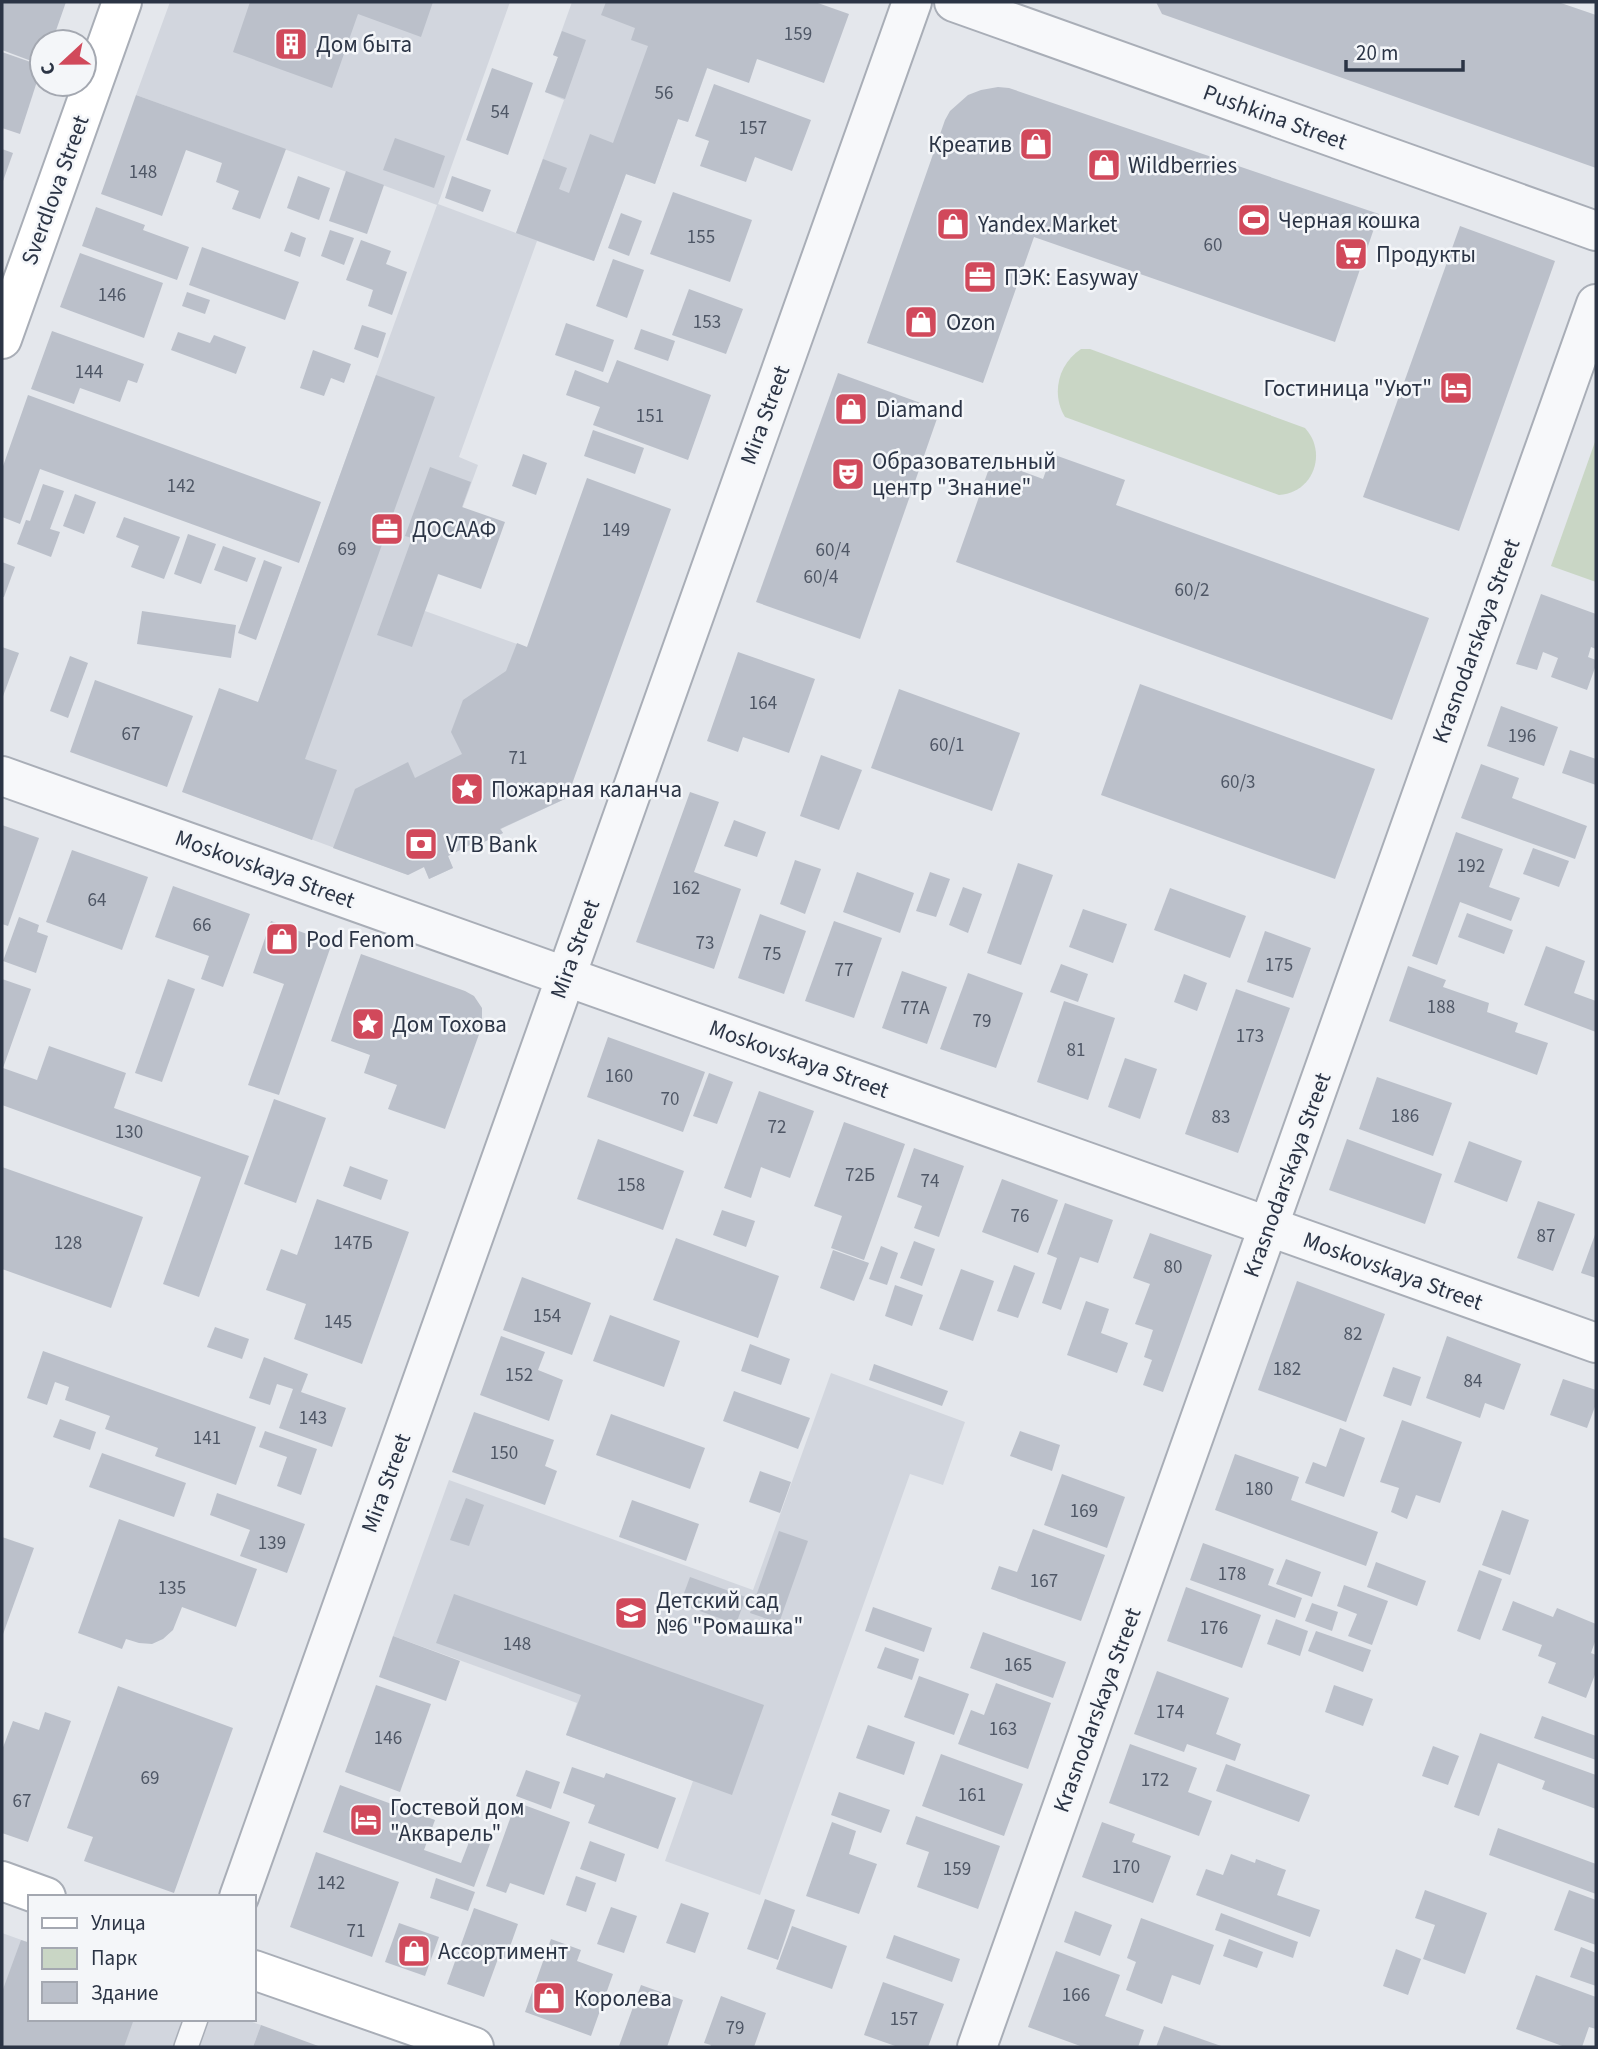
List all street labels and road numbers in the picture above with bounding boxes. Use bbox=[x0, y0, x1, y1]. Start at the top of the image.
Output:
street label: Pushkina Street bbox=[1198, 76, 1352, 158]
street label: Sverdlova Street bbox=[13, 110, 97, 270]
street label: Mira Street bbox=[732, 360, 798, 469]
street label: Krasnodarskaya Street bbox=[1424, 534, 1528, 748]
street label: Moskovskaya Street bbox=[170, 821, 360, 917]
street label: Mira Street bbox=[542, 894, 608, 1003]
street label: Moskovskaya Street bbox=[704, 1011, 894, 1107]
street label: Krasnodarskaya Street bbox=[1235, 1068, 1339, 1282]
street label: Moskovskaya Street bbox=[1298, 1223, 1488, 1319]
street label: Mira Street bbox=[353, 1428, 419, 1537]
street label: Krasnodarskaya Street bbox=[1045, 1603, 1149, 1817]

